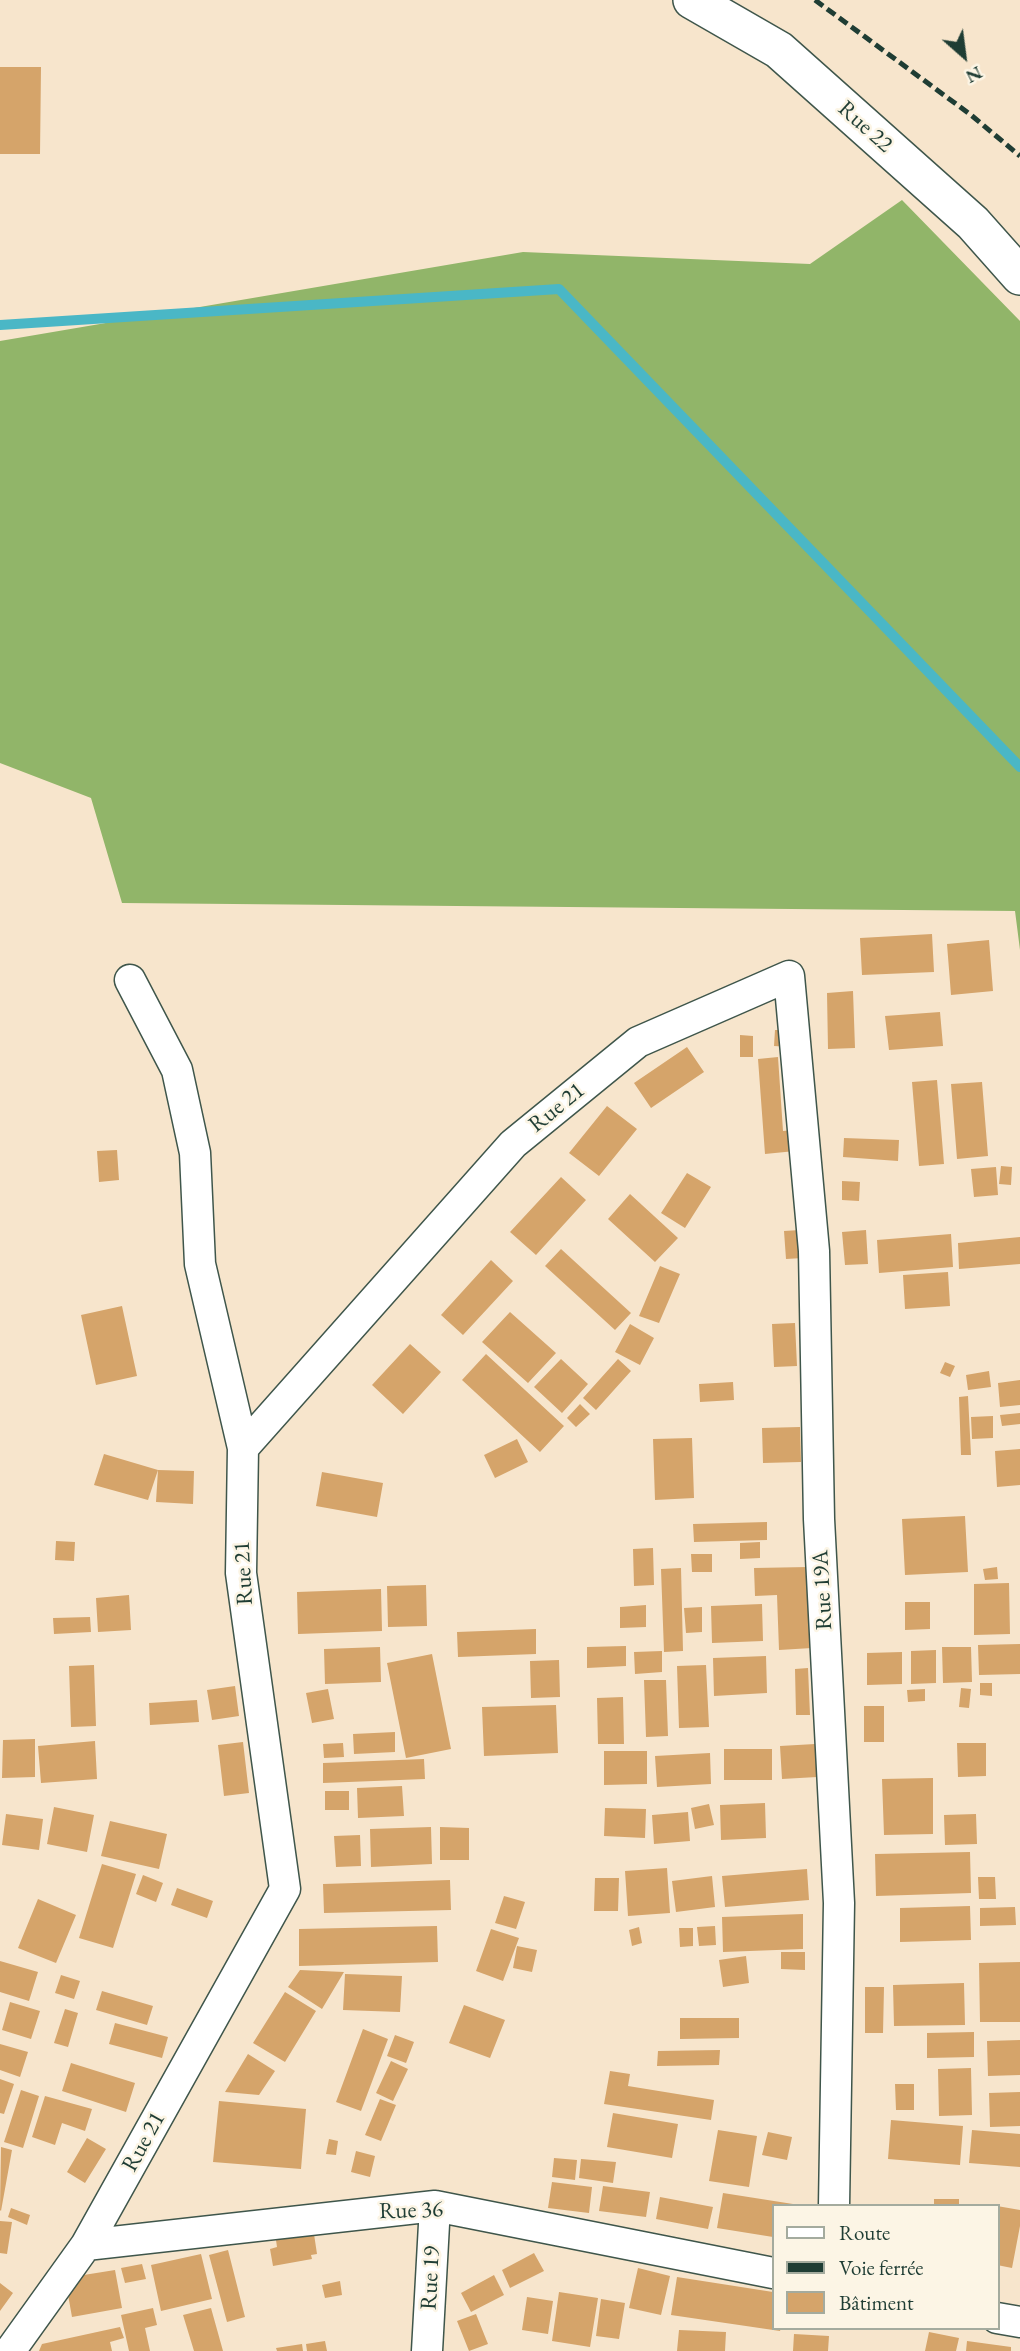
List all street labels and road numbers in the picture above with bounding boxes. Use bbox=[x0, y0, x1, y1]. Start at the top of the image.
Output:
street label: Rue 22 bbox=[832, 95, 898, 159]
street label: Rue 21 bbox=[523, 1077, 591, 1139]
street label: Rue 21 bbox=[229, 1540, 259, 1606]
street label: Rue 19A bbox=[807, 1549, 839, 1631]
street label: Rue 21 bbox=[116, 2107, 172, 2177]
street label: Rue 36 bbox=[378, 2196, 444, 2226]
street label: Rue 19 bbox=[416, 2245, 446, 2311]

